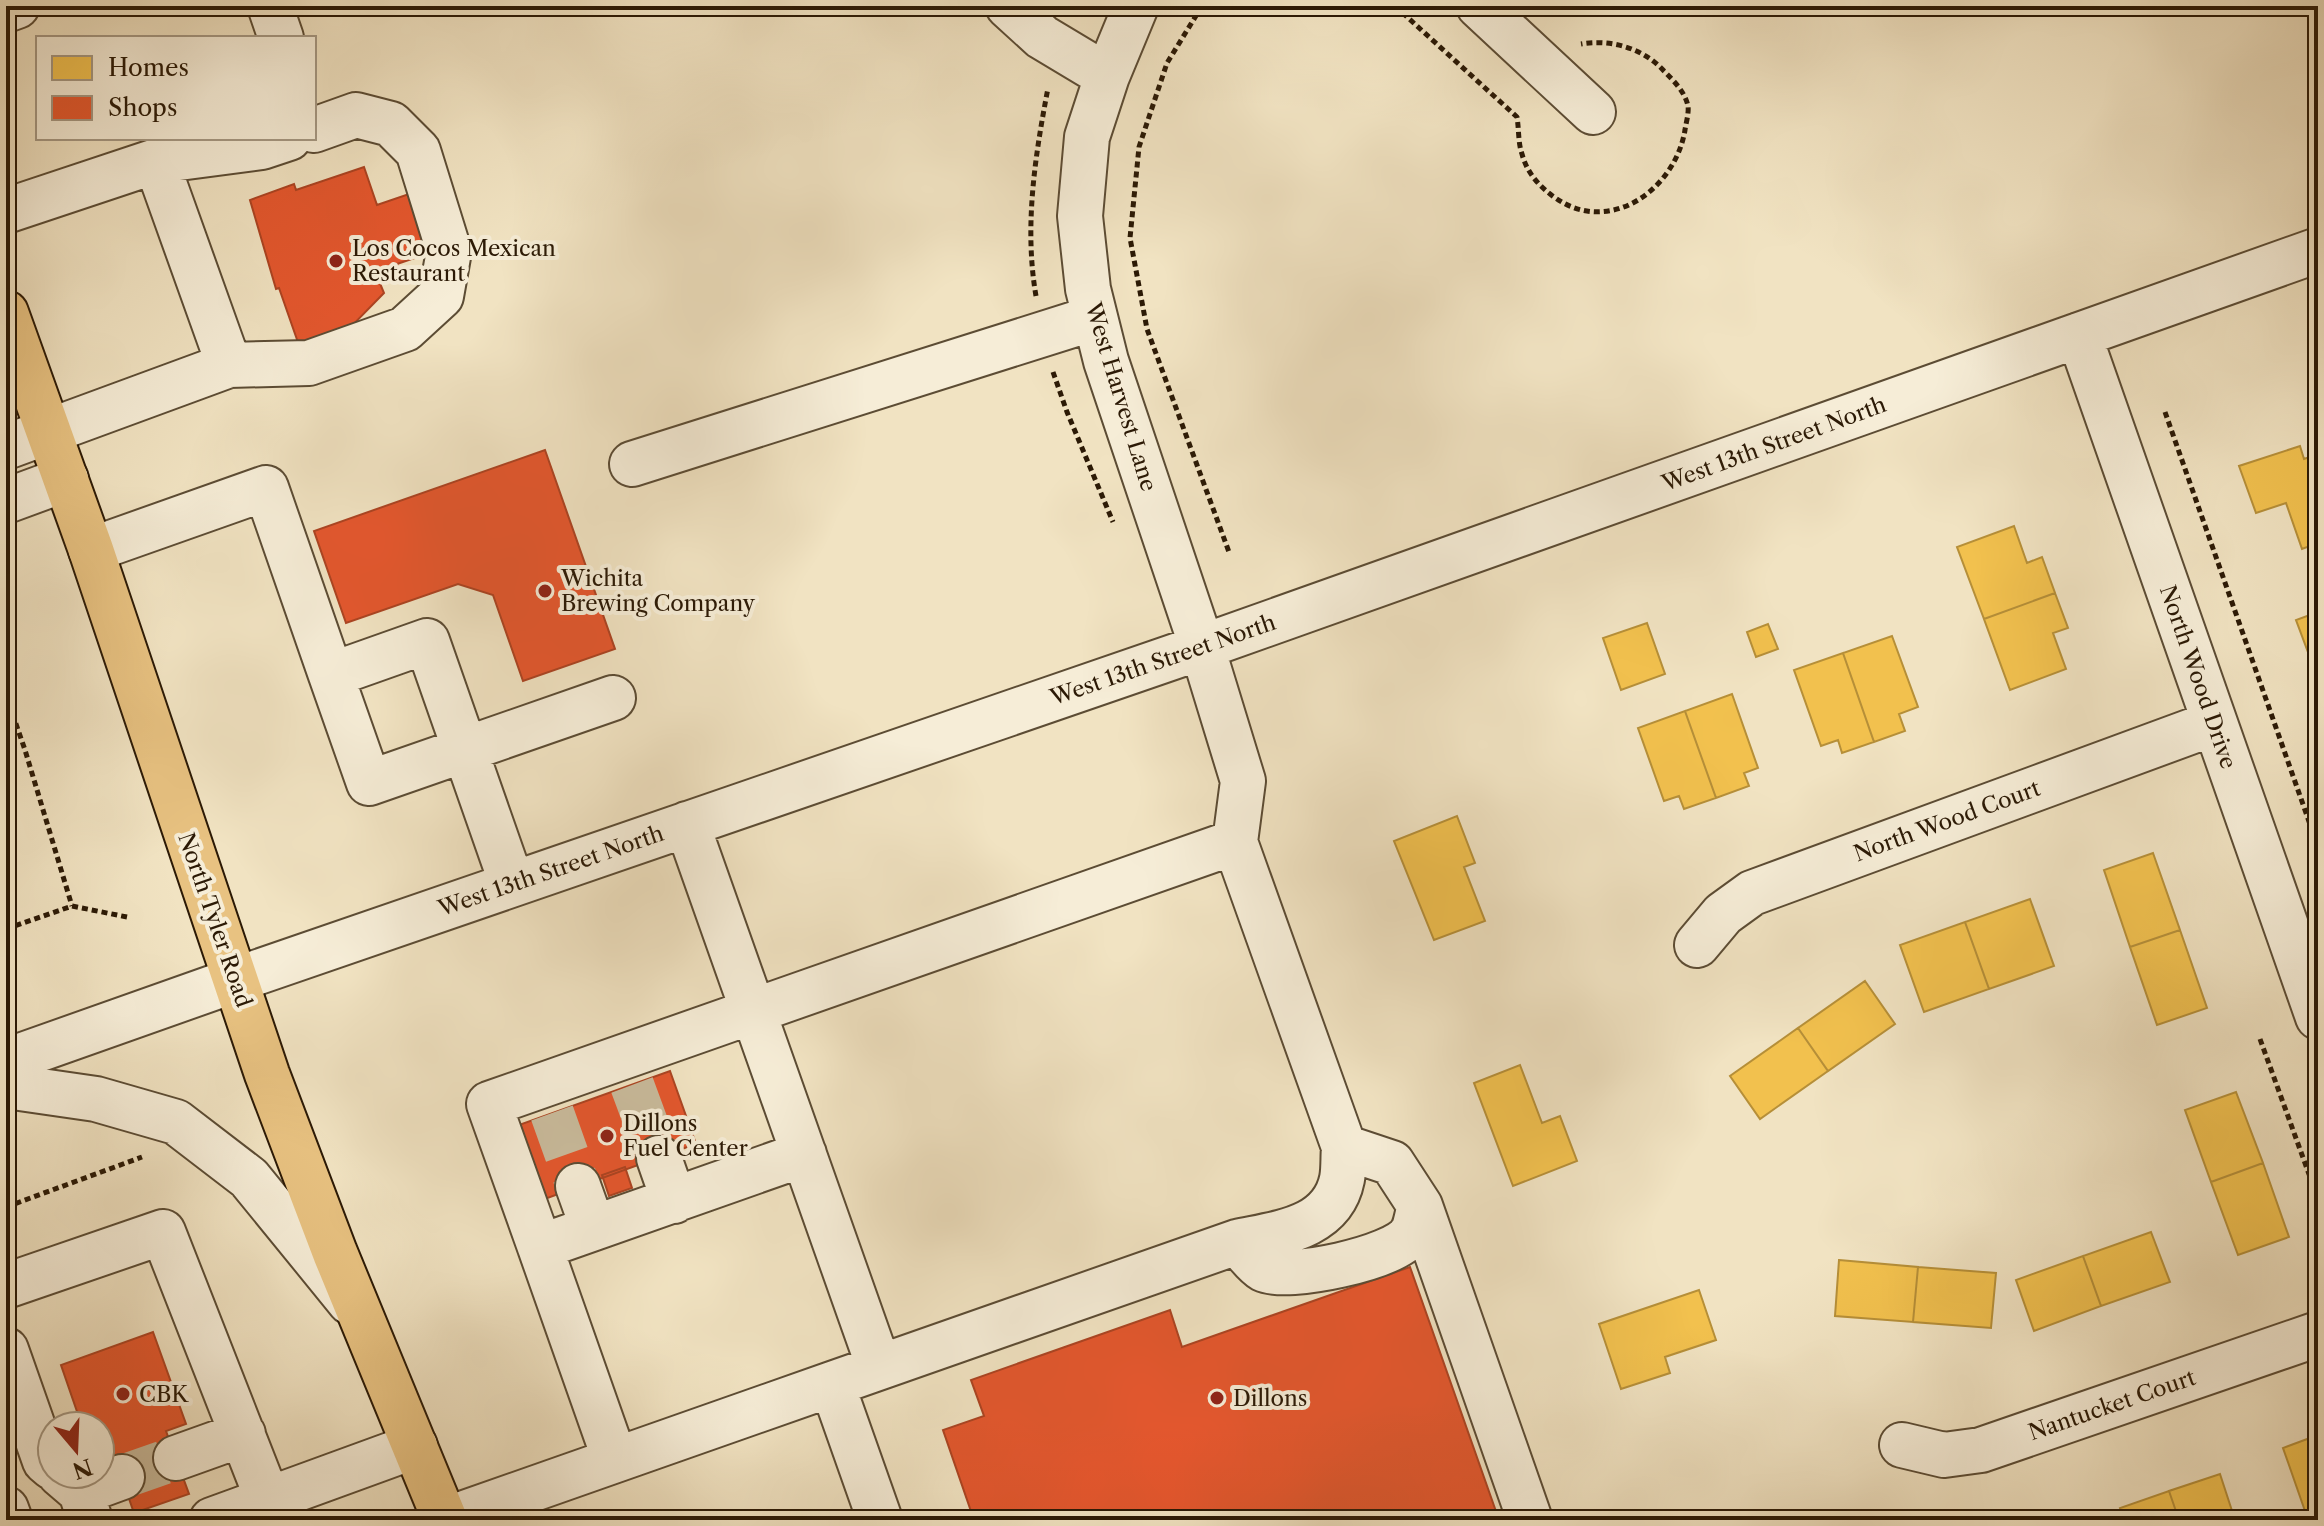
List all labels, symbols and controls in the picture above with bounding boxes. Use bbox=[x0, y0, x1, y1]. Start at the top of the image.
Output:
legend bbox=[36, 36, 316, 140]
text: Homes bbox=[108, 53, 189, 82]
text: Shops bbox=[108, 93, 177, 122]
place label: Los Cocos Mexican Restaurant bbox=[352, 235, 556, 287]
marker: Los Cocos Mexican Restaurant bbox=[327, 252, 345, 270]
street label: West Harvest Lane bbox=[1079, 298, 1163, 495]
street label: West 13th Street North bbox=[1657, 391, 1890, 497]
place label: Wichita Brewing Company bbox=[560, 565, 756, 617]
marker: Wichita Brewing Company bbox=[536, 582, 554, 600]
street label: North Wood Drive bbox=[2154, 582, 2242, 772]
street label: West 13th Street North bbox=[1046, 609, 1279, 712]
street label: North Wood Court bbox=[1850, 775, 2044, 867]
street label: West 13th Street North bbox=[434, 820, 667, 923]
street label: North Tyler Road bbox=[172, 829, 258, 1011]
place label: Dillons Fuel Center bbox=[623, 1110, 748, 1162]
marker: Dillons Fuel Center bbox=[598, 1127, 616, 1145]
street label: Nantucket Court bbox=[2025, 1364, 2199, 1446]
place label: CBK bbox=[139, 1381, 189, 1408]
marker: CBK bbox=[114, 1385, 132, 1403]
place label: Dillons bbox=[1233, 1385, 1307, 1412]
marker: Dillons bbox=[1208, 1389, 1226, 1407]
north arrow bbox=[36, 1410, 116, 1490]
text: N bbox=[69, 1453, 96, 1484]

